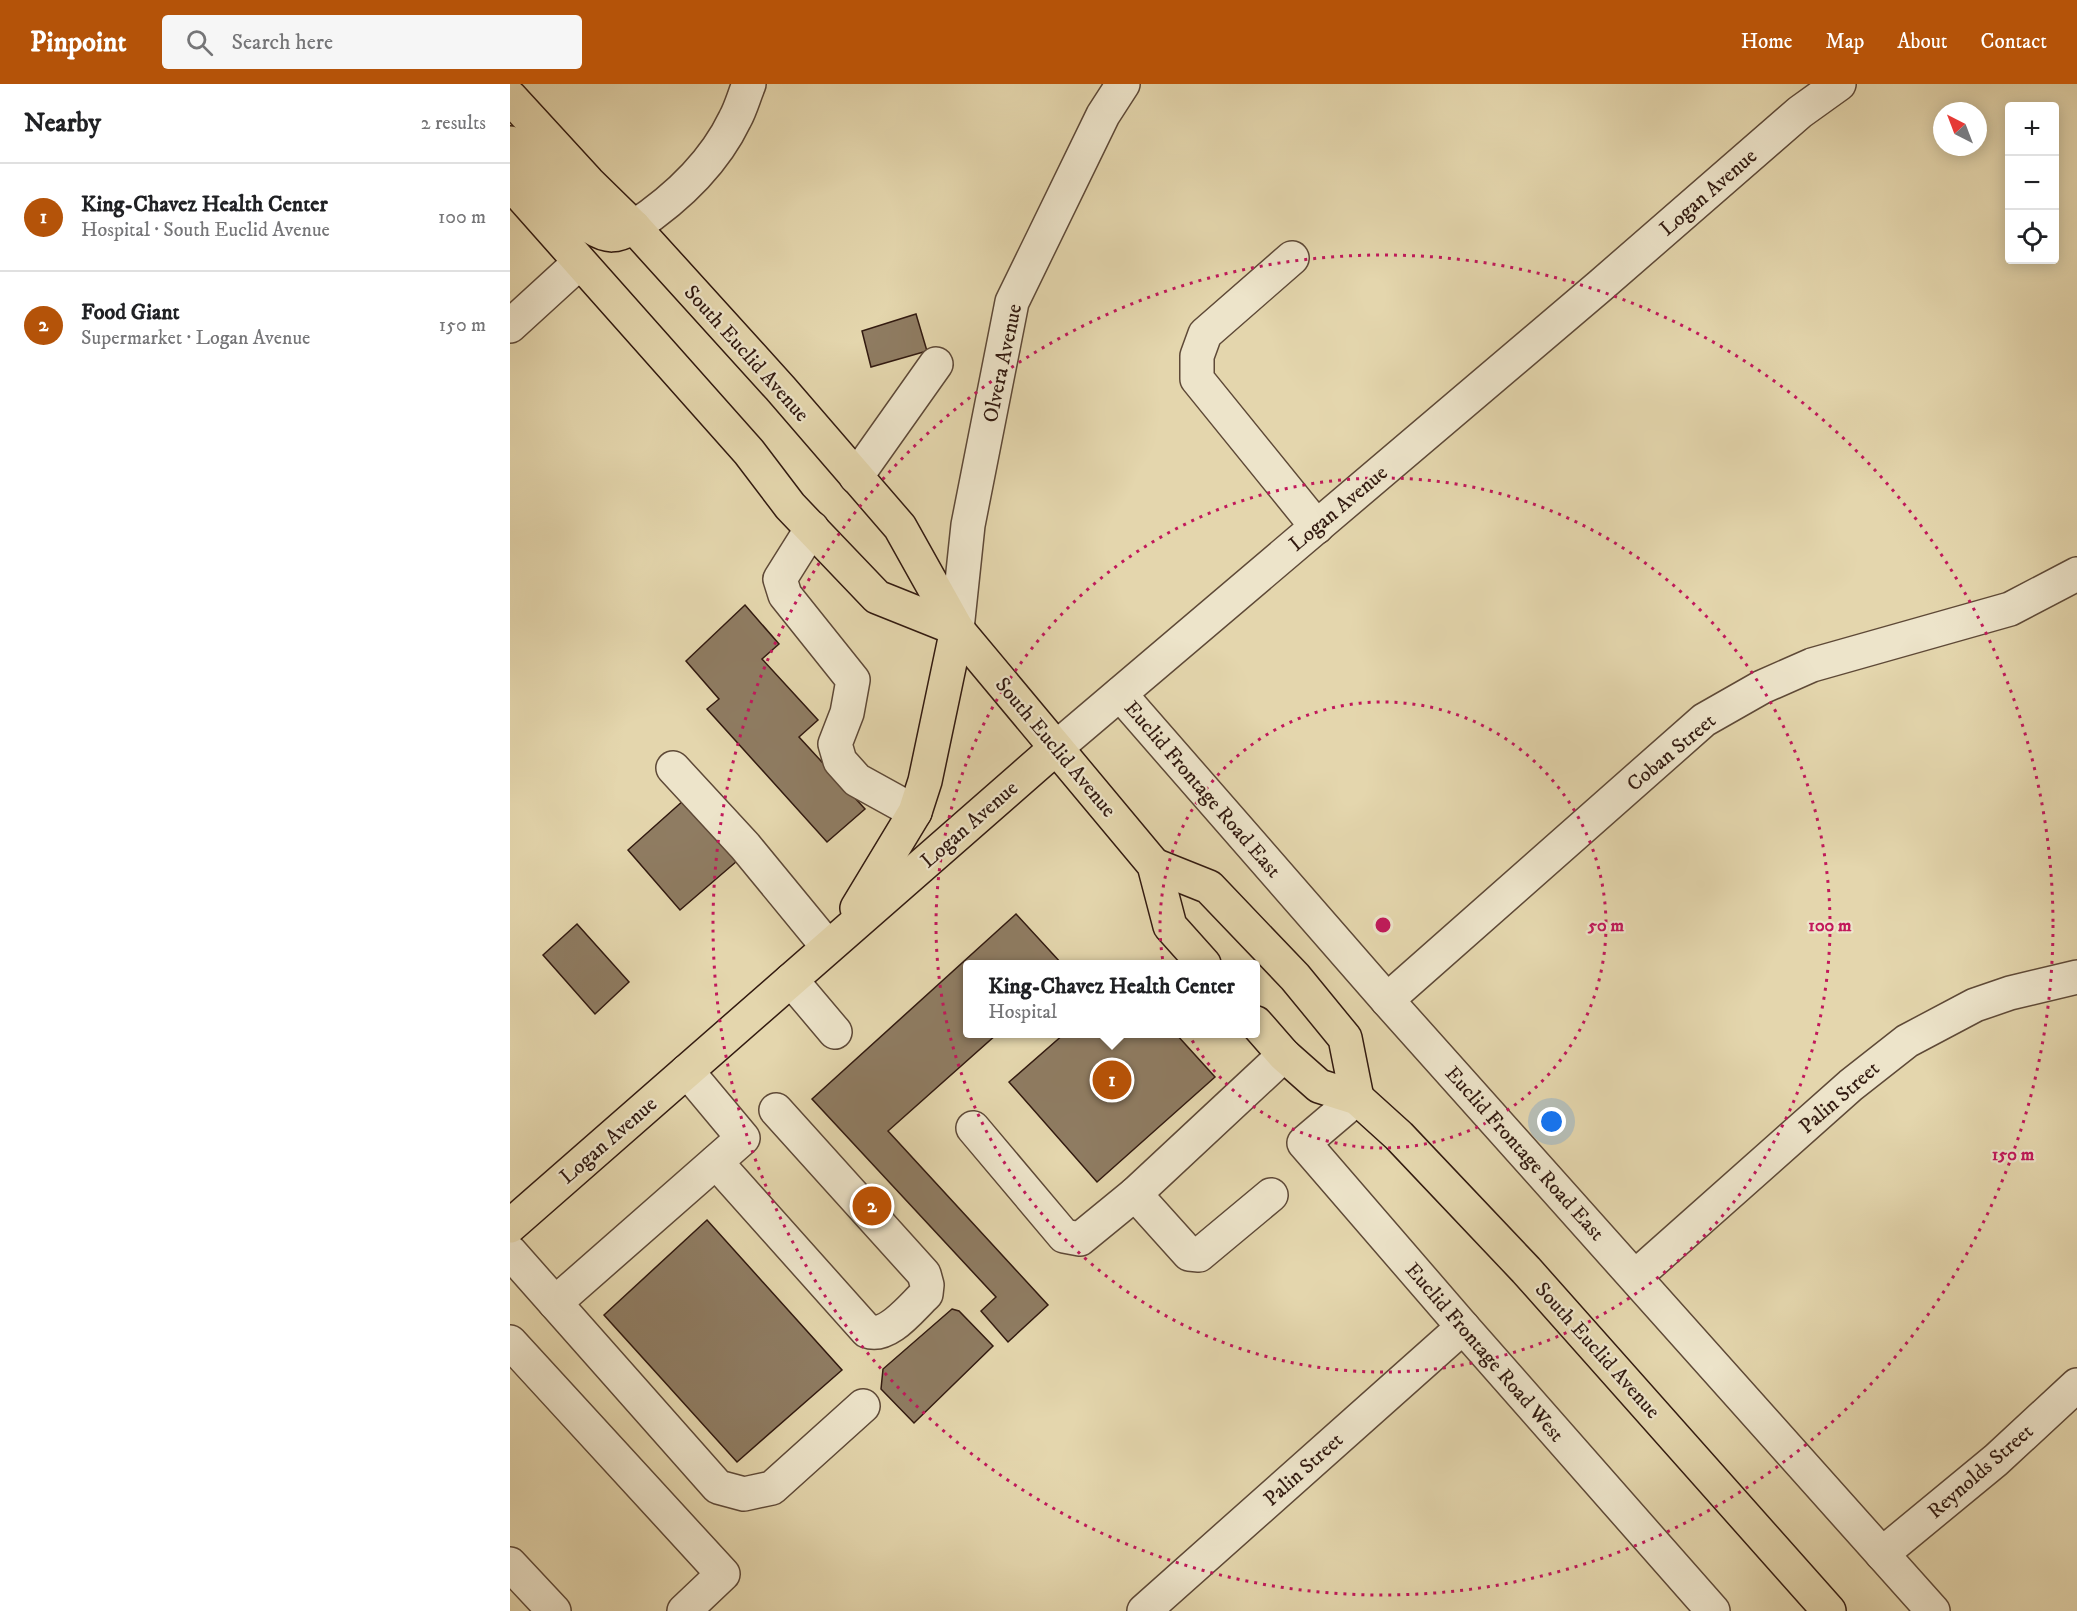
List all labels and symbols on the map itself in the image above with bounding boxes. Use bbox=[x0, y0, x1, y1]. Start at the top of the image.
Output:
north arrow bbox=[1933, 102, 1987, 156]
street label: Logan Avenue bbox=[1655, 143, 1763, 242]
street label: South Euclid Avenue bbox=[678, 280, 815, 428]
street label: Olvera Avenue bbox=[978, 301, 1028, 425]
street label: Logan Avenue bbox=[1284, 460, 1393, 557]
street label: South Euclid Avenue bbox=[989, 672, 1122, 823]
street label: Euclid Frontage Road East bbox=[1118, 696, 1286, 884]
street label: Coban Street bbox=[1622, 708, 1722, 797]
street label: Logan Avenue bbox=[916, 775, 1024, 874]
centre of rings bbox=[1373, 915, 1393, 935]
text: 50 m bbox=[1587, 915, 1624, 937]
text: 100 m bbox=[1808, 915, 1852, 937]
street label: Palin Street bbox=[1794, 1056, 1885, 1140]
pin: 1 bbox=[1092, 1058, 1132, 1102]
street label: Euclid Frontage Road East bbox=[1439, 1061, 1610, 1247]
street label: Logan Avenue bbox=[555, 1091, 663, 1190]
your location bbox=[1537, 1107, 1566, 1136]
text: 150 m bbox=[1992, 1144, 2035, 1166]
pin: 2 bbox=[852, 1184, 892, 1228]
street label: Euclid Frontage Road West bbox=[1399, 1258, 1569, 1448]
street label: South Euclid Avenue bbox=[1529, 1277, 1666, 1425]
street label: Reynolds Street bbox=[1922, 1419, 2039, 1525]
street label: Palin Street bbox=[1259, 1427, 1349, 1512]

